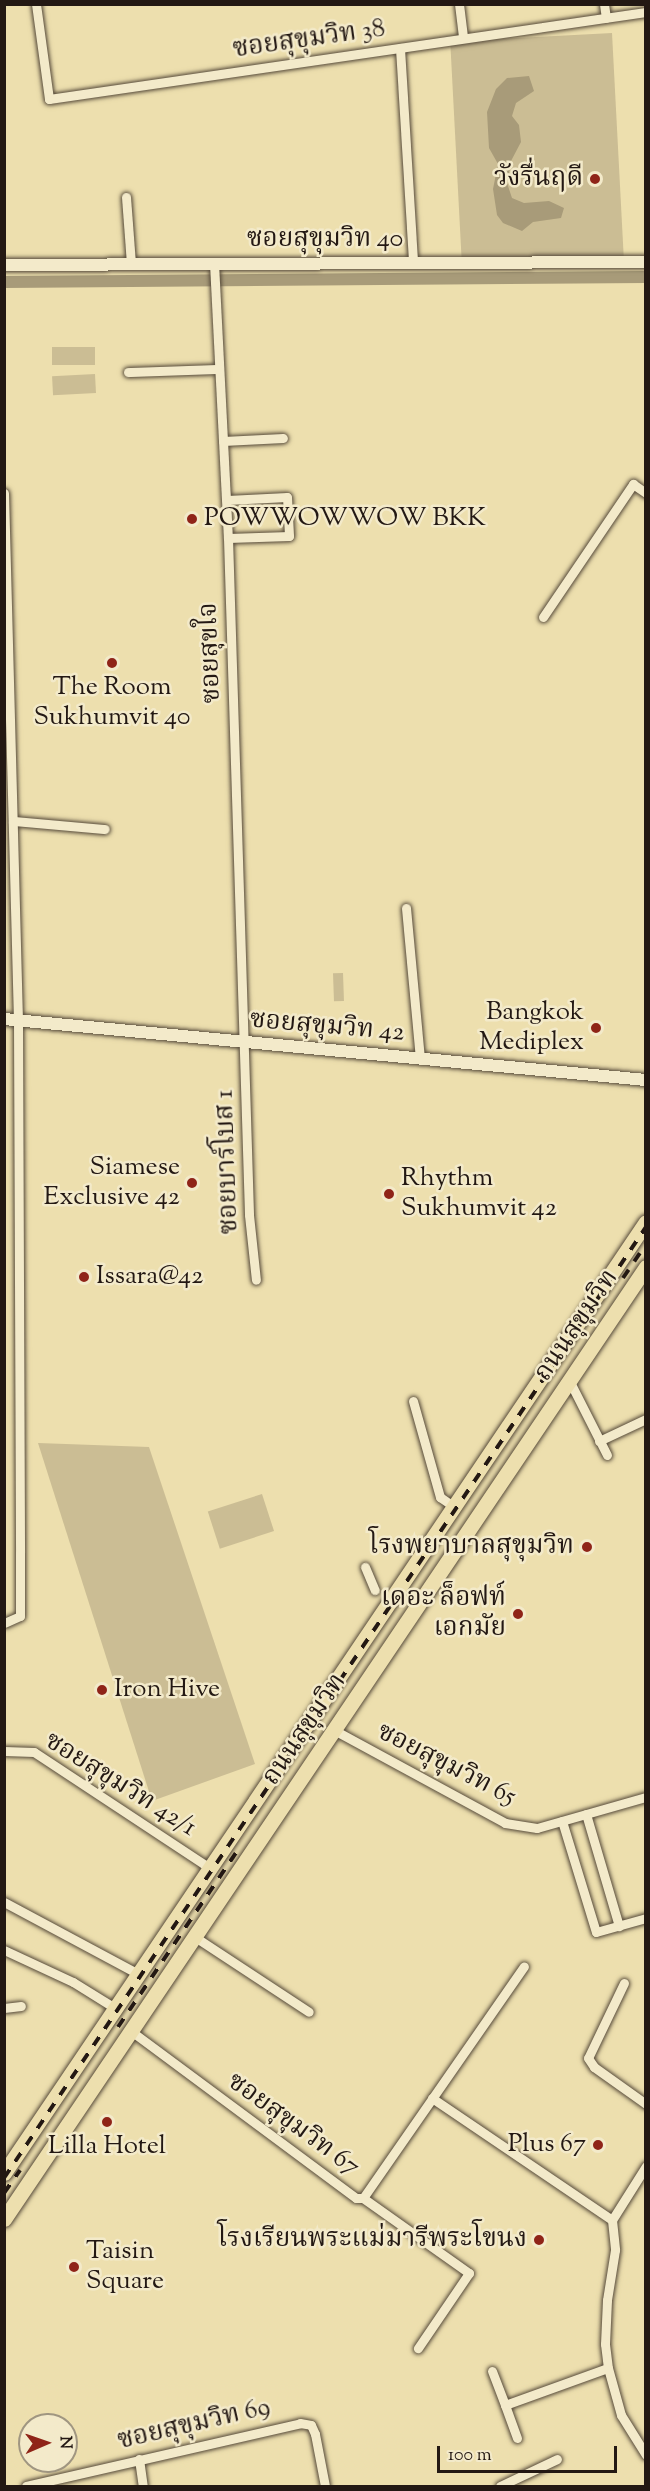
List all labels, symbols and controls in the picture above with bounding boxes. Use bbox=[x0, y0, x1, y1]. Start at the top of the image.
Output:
street label: ซอยสุขุมวิท 38 bbox=[231, 14, 387, 66]
place label: วังรื่นฤดี bbox=[494, 163, 583, 195]
marker: วังรื่นฤดี bbox=[588, 172, 602, 186]
street label: ซอยสุขุมวิท 40 bbox=[247, 224, 403, 256]
place label: POWWOWWOW BKK bbox=[204, 503, 486, 535]
marker: POWWOWWOW BKK bbox=[185, 512, 199, 526]
street label: ซอยสุขใจ bbox=[194, 602, 228, 704]
marker: The Room Sukhumvit 40 bbox=[105, 656, 119, 670]
place label: The Room Sukhumvit 40 bbox=[33, 672, 191, 734]
place label: Bangkok Mediplex bbox=[479, 997, 584, 1058]
street label: ซอยสุขุมวิท 42 bbox=[248, 1005, 406, 1049]
marker: Bangkok Mediplex bbox=[589, 1021, 603, 1035]
street label: ซอยบาร์โบส 1 bbox=[210, 1089, 246, 1235]
place label: Siamese Exclusive 42 bbox=[43, 1152, 180, 1214]
place label: Rhythm Sukhumvit 42 bbox=[401, 1163, 557, 1224]
marker: Siamese Exclusive 42 bbox=[185, 1176, 199, 1190]
marker: Rhythm Sukhumvit 42 bbox=[382, 1187, 396, 1201]
place label: Issara@42 bbox=[96, 1261, 203, 1293]
street label: ถนนสุขุมวิท bbox=[528, 1264, 626, 1388]
marker: Issara@42 bbox=[77, 1270, 91, 1284]
place label: โรงพยาบาลสุขุมวิท bbox=[369, 1531, 574, 1563]
marker: โรงพยาบาลสุขุมวิท bbox=[578, 1538, 596, 1556]
place label: เดอะ ล็อฟท์ เอกมัย bbox=[381, 1583, 506, 1644]
marker: เดอะ ล็อฟท์ เอกมัย bbox=[511, 1607, 525, 1621]
street label: ถนนสุขุมวิท bbox=[256, 1668, 354, 1792]
place label: Iron Hive bbox=[114, 1674, 220, 1706]
marker: Iron Hive bbox=[95, 1683, 109, 1697]
street label: ซอยสุขุมวิท 65 bbox=[371, 1717, 521, 1813]
street label: ซอยสุขุมวิท 42/1 bbox=[38, 1726, 202, 1844]
street label: ซอยสุขุมวิท 67 bbox=[221, 2067, 365, 2183]
marker: Lilla Hotel bbox=[100, 2115, 114, 2129]
place label: Plus 67 bbox=[508, 2129, 586, 2161]
place label: Lilla Hotel bbox=[48, 2131, 166, 2163]
marker: Plus 67 bbox=[591, 2138, 605, 2152]
place label: โรงเรียนพระแม่มารีพระโขนง bbox=[217, 2224, 527, 2256]
marker: โรงเรียนพระแม่มารีพระโขนง bbox=[532, 2233, 546, 2247]
place label: Taisin Square bbox=[86, 2236, 164, 2298]
marker: Taisin Square bbox=[67, 2260, 81, 2274]
street label: ซอยสุขุมวิท 69 bbox=[115, 2392, 273, 2458]
north arrow bbox=[18, 2413, 78, 2473]
scale bar bbox=[440, 2434, 620, 2472]
text: N bbox=[53, 2436, 76, 2449]
text: 100 m bbox=[448, 2443, 492, 2469]

